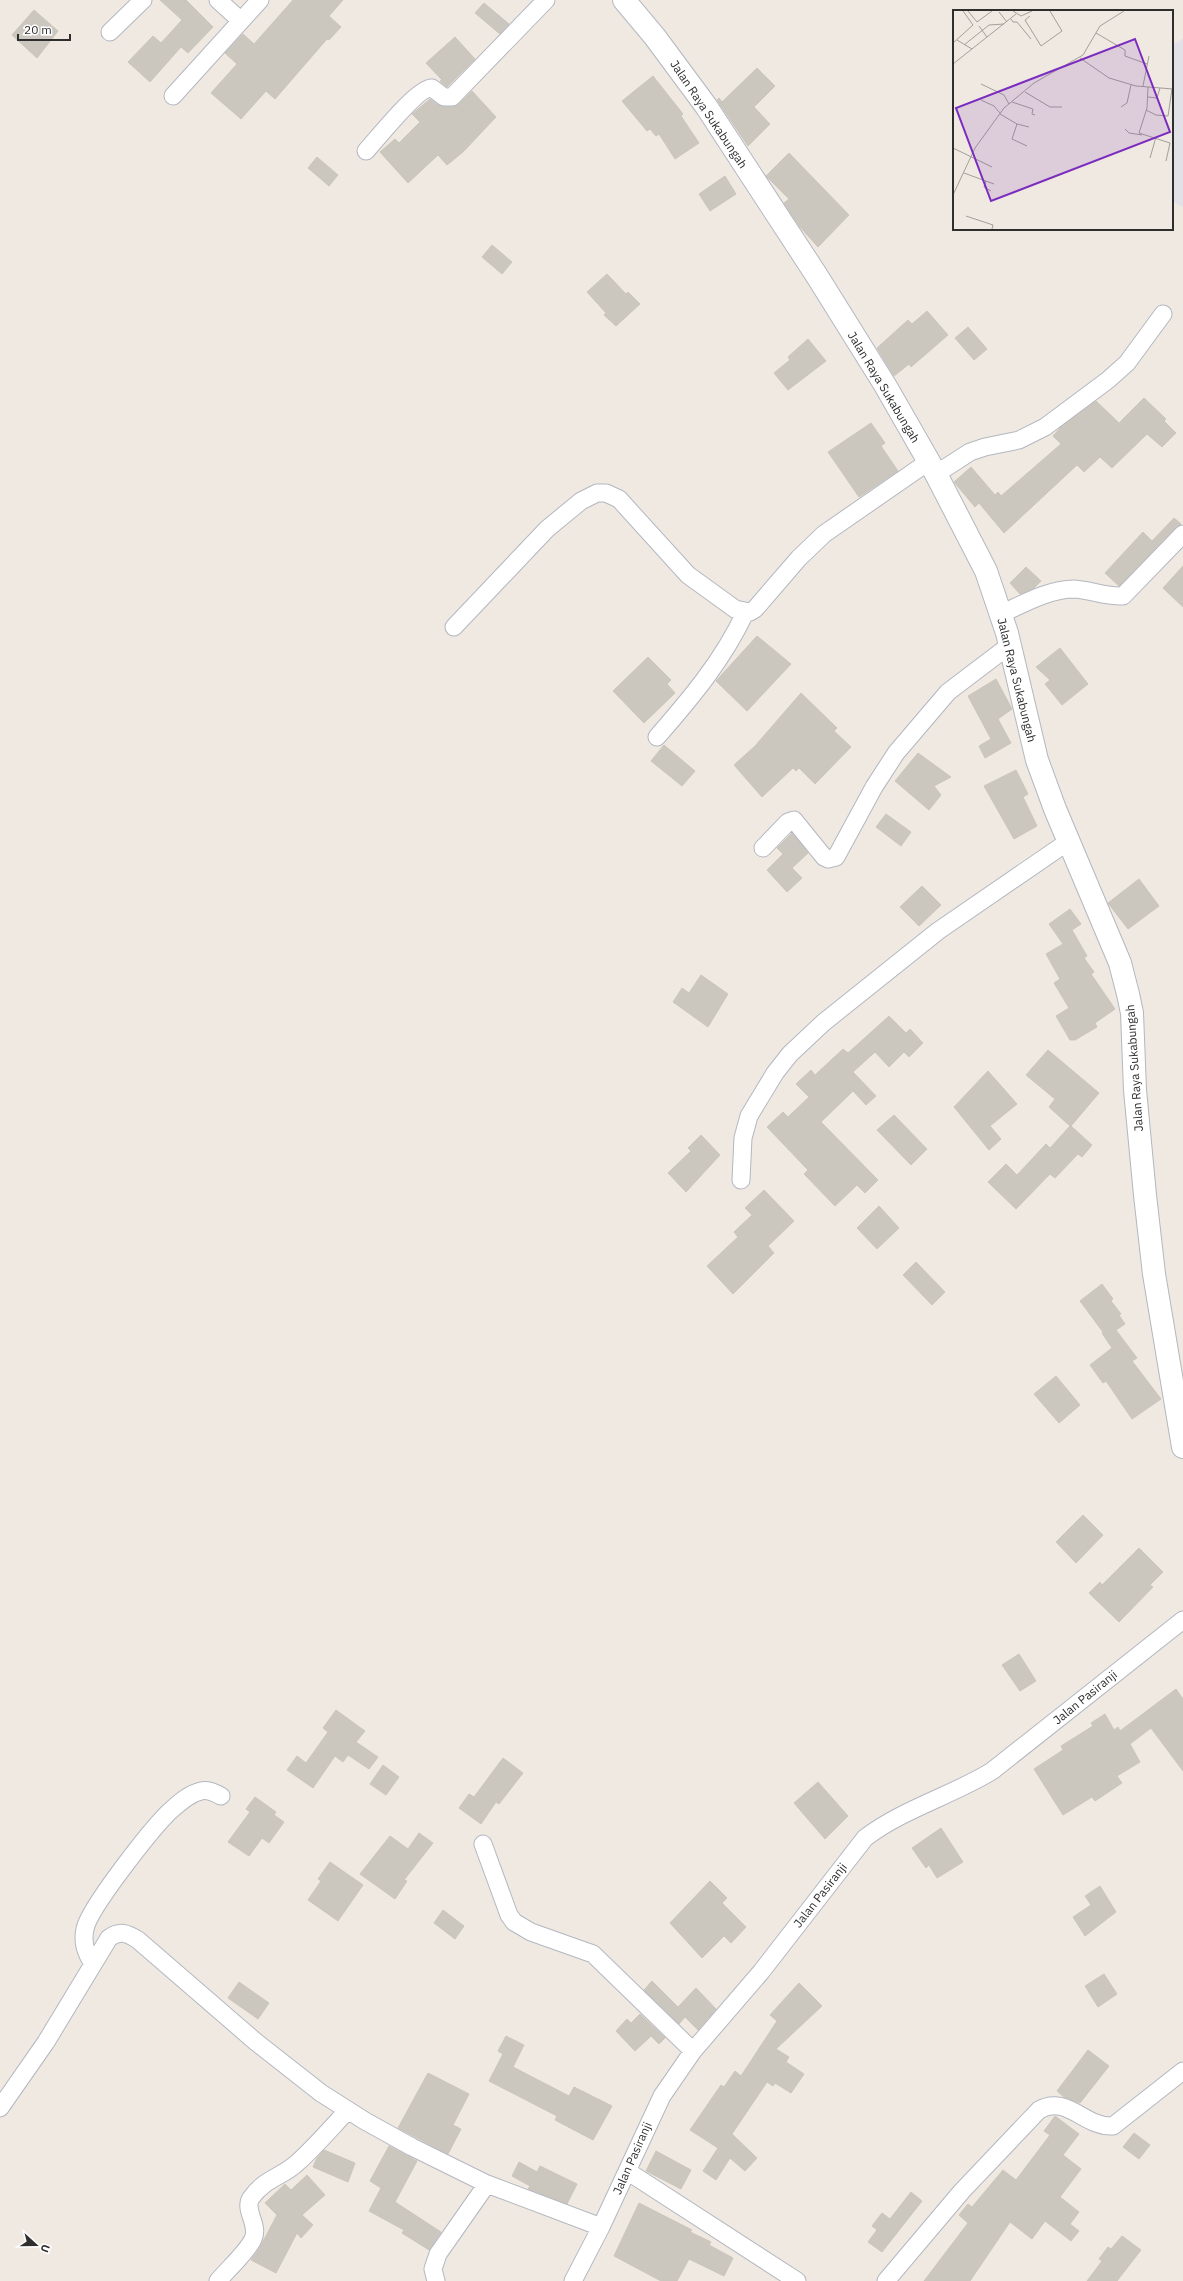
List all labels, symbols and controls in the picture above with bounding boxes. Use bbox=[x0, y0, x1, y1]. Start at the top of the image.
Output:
inset map bbox=[953, 10, 1173, 230]
scale bar bbox=[18, 16, 70, 42]
text: 20 m bbox=[24, 22, 52, 37]
street label: Jalan Raya Sukabungah bbox=[667, 57, 751, 171]
street label: Jalan Raya Sukabungah bbox=[845, 329, 923, 445]
street label: Jalan Raya Sukabungah bbox=[994, 616, 1040, 744]
street label: Jalan Raya Sukabungah bbox=[1122, 1004, 1146, 1132]
street label: Jalan Pasiranji bbox=[1050, 1667, 1120, 1727]
street label: Jalan Pasiranji bbox=[790, 1860, 850, 1930]
street label: Jalan Pasiranji bbox=[609, 2119, 655, 2197]
north arrow bbox=[16, 2225, 56, 2265]
text: U bbox=[37, 2243, 53, 2255]

